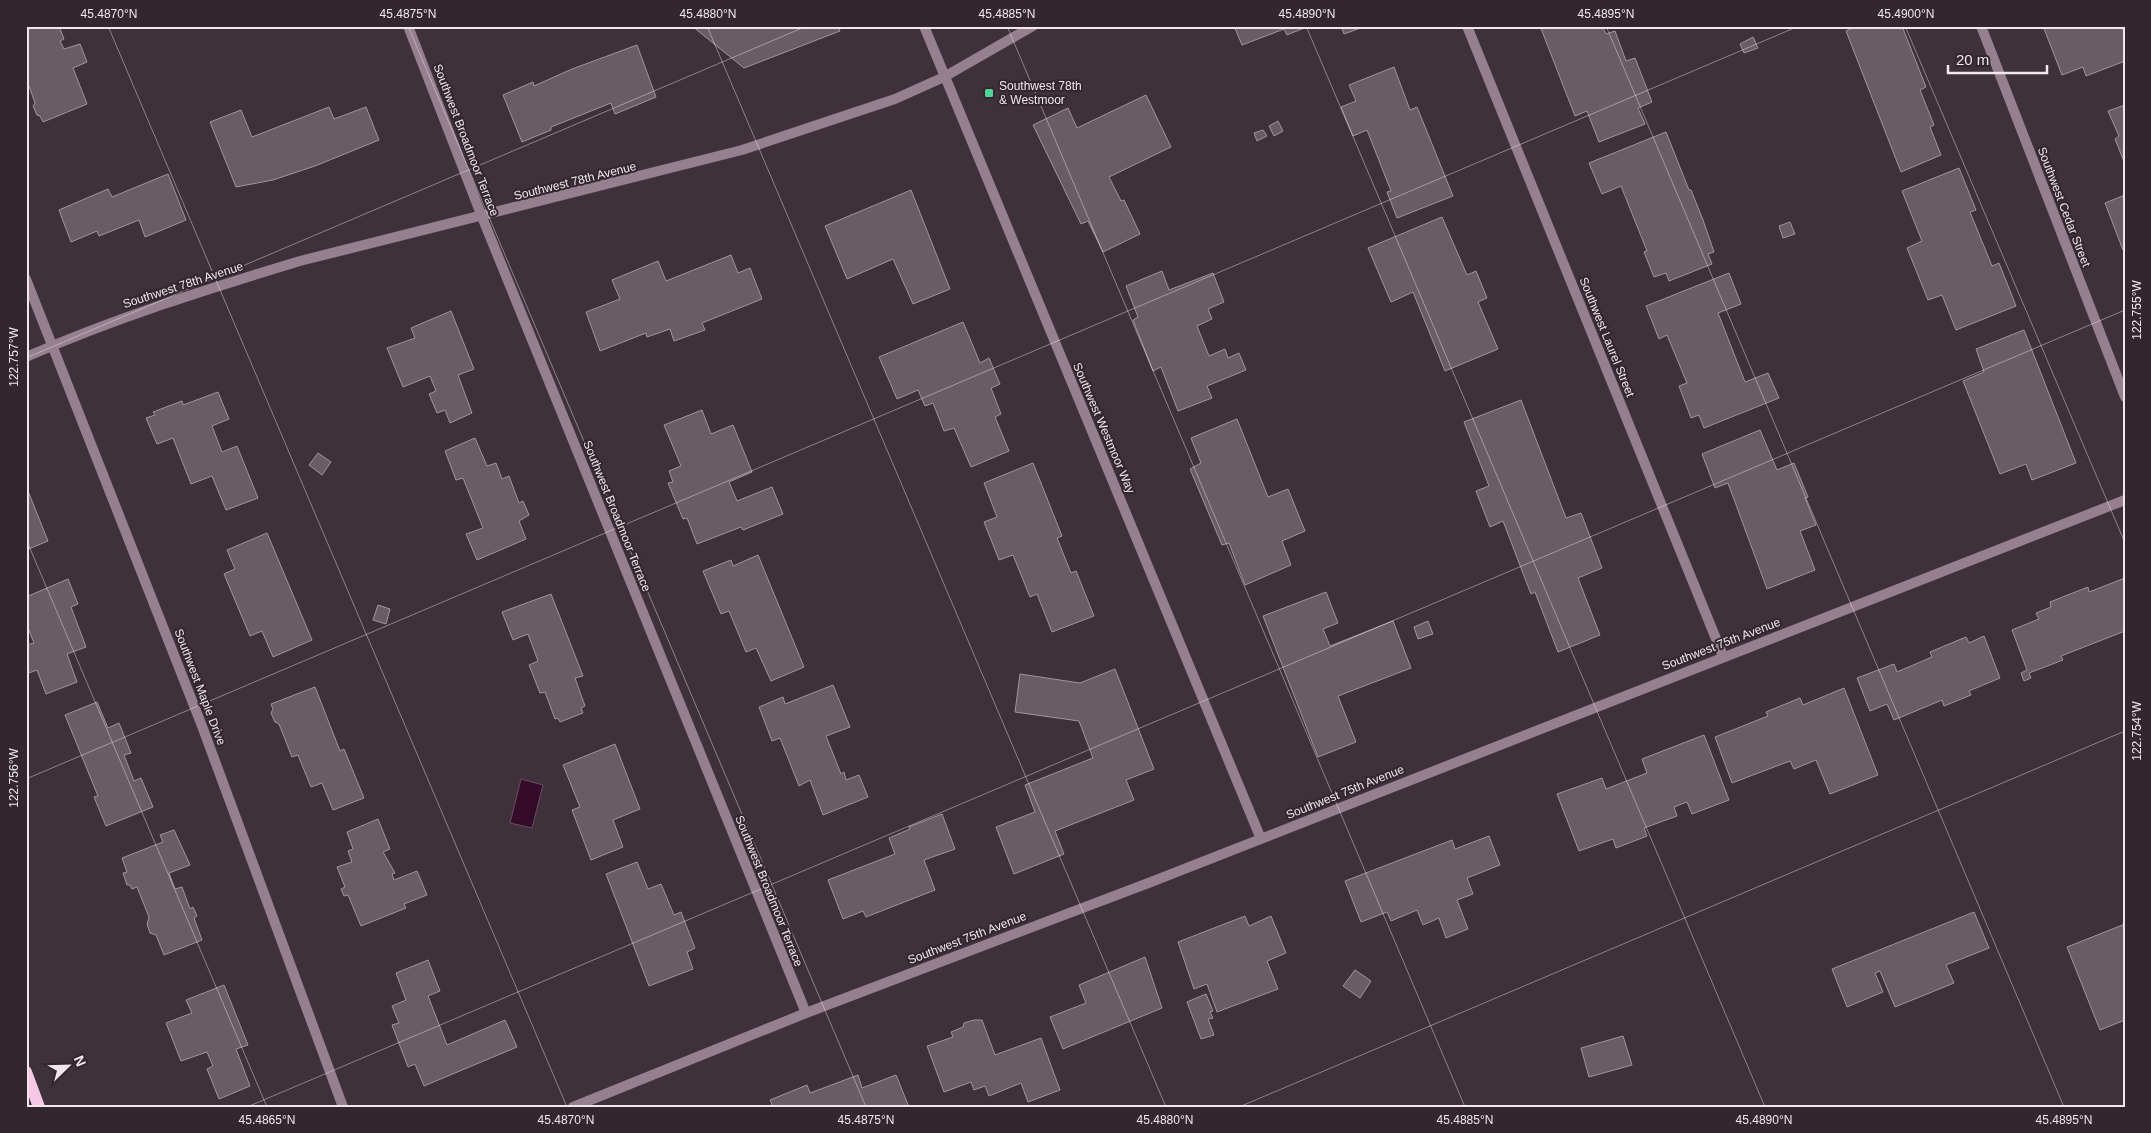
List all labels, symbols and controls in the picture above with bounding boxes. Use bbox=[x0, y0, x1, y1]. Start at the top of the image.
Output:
text: 45.4870°N bbox=[81, 7, 137, 21]
text: 45.4875°N bbox=[380, 7, 436, 21]
text: 45.4880°N bbox=[680, 7, 736, 21]
text: 45.4885°N bbox=[979, 7, 1035, 21]
text: 45.4890°N bbox=[1279, 7, 1335, 21]
text: 45.4895°N bbox=[1578, 7, 1634, 21]
text: 45.4900°N bbox=[1878, 7, 1934, 21]
scale bar bbox=[1948, 42, 2047, 74]
text: 20 m bbox=[1956, 51, 1989, 68]
street label: Southwest Broadmoor Terrace bbox=[430, 62, 502, 218]
place label: Southwest 78th & Westmoor bbox=[999, 79, 1082, 107]
marker: Southwest 78th & Westmoor bbox=[983, 87, 995, 99]
street label: Southwest Cedar Street bbox=[2035, 145, 2094, 270]
street label: Southwest 78th Avenue bbox=[512, 159, 638, 203]
street label: Southwest 78th Avenue bbox=[121, 259, 245, 311]
street label: Southwest Laurel Street bbox=[1577, 275, 1638, 400]
text: 122.755°W bbox=[2130, 280, 2144, 340]
text: 122.757°W bbox=[7, 327, 21, 387]
street label: Southwest Westmoor Way bbox=[1070, 360, 1138, 496]
street label: Southwest Broadmoor Terrace bbox=[580, 438, 654, 594]
street label: Southwest 75th Avenue bbox=[1660, 615, 1783, 673]
street label: Southwest Maple Drive bbox=[171, 627, 229, 747]
text: 122.754°W bbox=[2130, 701, 2144, 761]
text: 122.756°W bbox=[7, 748, 21, 808]
street label: Southwest 75th Avenue bbox=[1284, 762, 1406, 822]
street label: Southwest Broadmoor Terrace bbox=[732, 813, 806, 969]
street label: Southwest 75th Avenue bbox=[906, 909, 1029, 967]
north arrow bbox=[42, 1040, 92, 1090]
text: N bbox=[71, 1053, 89, 1069]
text: 45.4865°N bbox=[239, 1113, 295, 1127]
text: 45.4870°N bbox=[538, 1113, 594, 1127]
text: 45.4875°N bbox=[838, 1113, 894, 1127]
text: 45.4880°N bbox=[1137, 1113, 1193, 1127]
text: 45.4885°N bbox=[1437, 1113, 1493, 1127]
text: 45.4890°N bbox=[1736, 1113, 1792, 1127]
text: 45.4895°N bbox=[2036, 1113, 2092, 1127]

